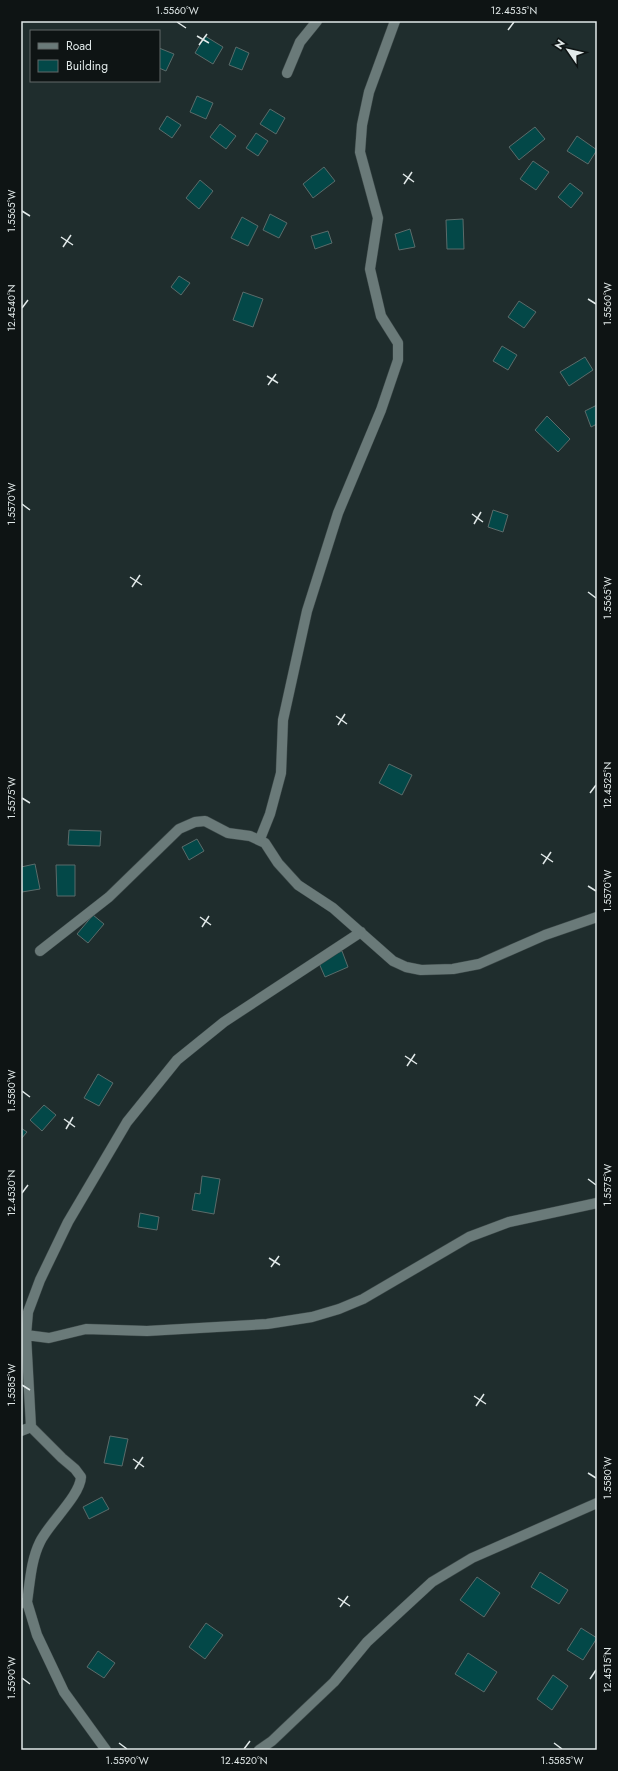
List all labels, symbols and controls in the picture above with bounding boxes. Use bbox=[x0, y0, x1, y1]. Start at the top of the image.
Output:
text: 1.5560°W bbox=[155, 3, 199, 18]
text: 12.4535°N bbox=[491, 3, 537, 18]
legend bbox=[30, 30, 160, 82]
north arrow bbox=[548, 30, 588, 70]
text: N bbox=[551, 36, 569, 53]
text: Road bbox=[66, 37, 92, 55]
text: Building bbox=[66, 57, 108, 75]
text: 1.5565°W bbox=[4, 189, 19, 232]
text: 1.5560°W bbox=[600, 282, 615, 326]
text: 12.4540°N bbox=[4, 284, 19, 332]
text: 1.5570°W bbox=[4, 483, 19, 525]
text: 1.5565°W bbox=[600, 576, 615, 619]
text: 12.4525°N bbox=[600, 762, 615, 808]
text: 1.5575°W bbox=[4, 777, 19, 819]
text: 1.5570°W bbox=[600, 870, 615, 912]
text: 1.5580°W bbox=[4, 1069, 19, 1112]
text: 1.5575°W bbox=[600, 1164, 615, 1206]
text: 12.4530°N bbox=[4, 1170, 19, 1216]
text: 1.5585°W bbox=[4, 1364, 19, 1406]
text: 1.5580°W bbox=[600, 1456, 615, 1499]
text: 12.4515°N bbox=[600, 1647, 615, 1693]
text: 1.5590°W bbox=[4, 1656, 19, 1700]
text: 1.5590°W bbox=[105, 1753, 149, 1768]
text: 12.4520°N bbox=[221, 1753, 267, 1768]
text: 1.5585°W bbox=[541, 1753, 583, 1768]

